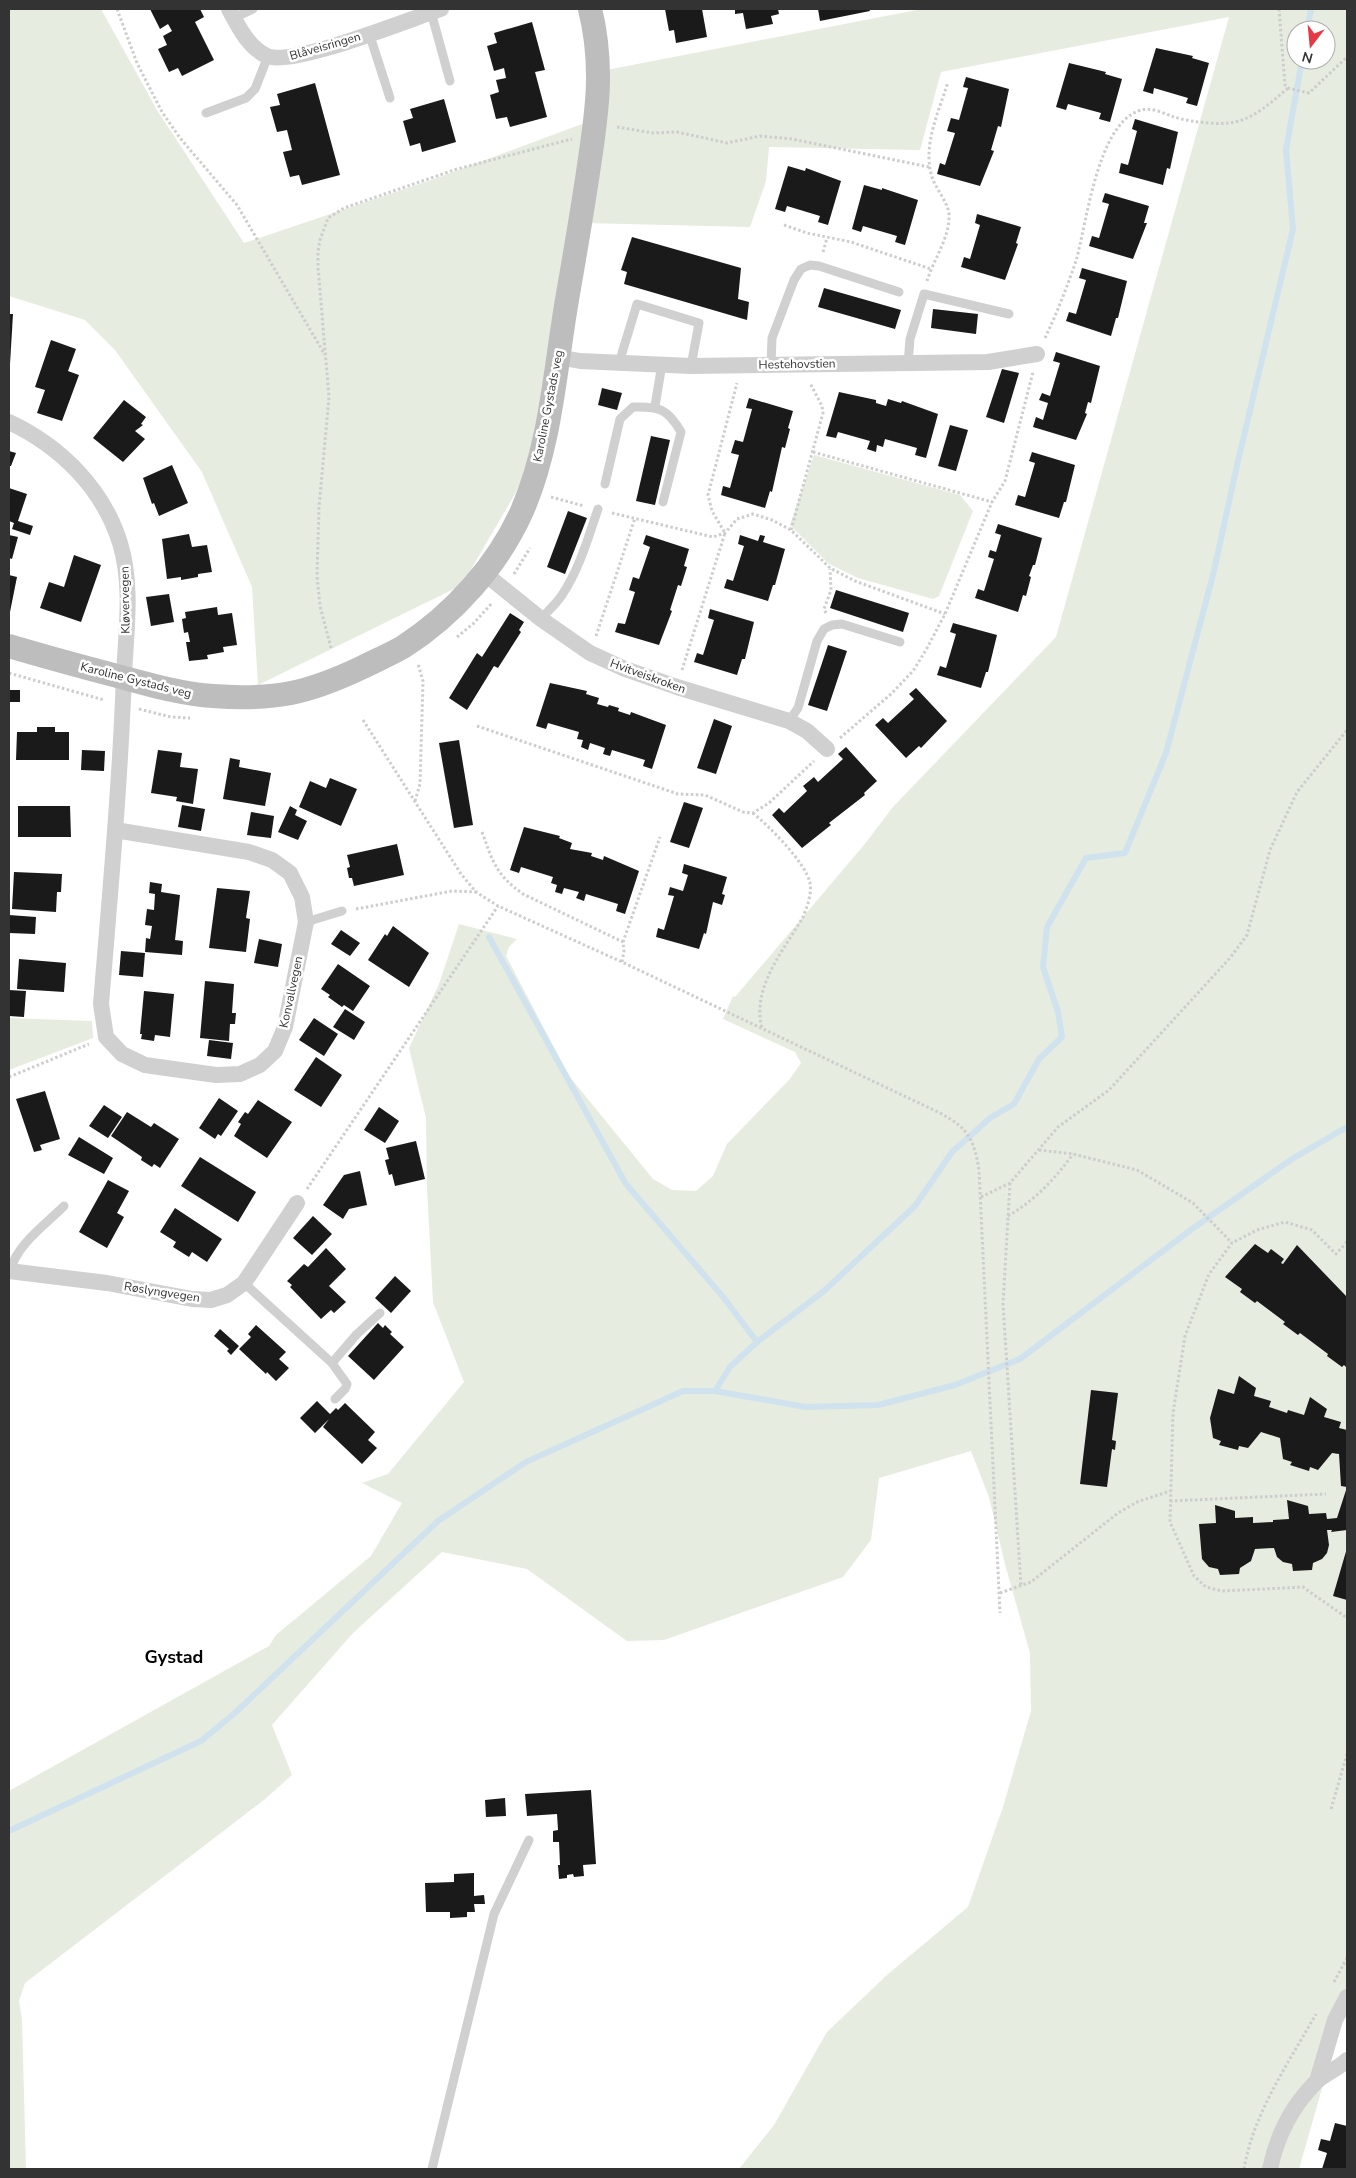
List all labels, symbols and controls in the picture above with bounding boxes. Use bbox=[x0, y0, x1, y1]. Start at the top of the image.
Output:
north arrow bbox=[1286, 20, 1336, 70]
street label: Blåveisringen bbox=[288, 28, 362, 64]
text: N bbox=[1300, 46, 1315, 68]
street label: Karoline Gystads veg bbox=[529, 349, 567, 463]
street label: Hestehovstien bbox=[758, 355, 836, 373]
street label: Kløvervegen bbox=[116, 566, 134, 634]
street label: Hvitveiskroken bbox=[608, 655, 688, 697]
street label: Karoline Gystads veg bbox=[79, 658, 193, 702]
street label: Konvallvegen bbox=[276, 955, 306, 1029]
street label: Røslyngvegen bbox=[123, 1278, 201, 1306]
district label: Gystad bbox=[145, 1645, 203, 1669]

